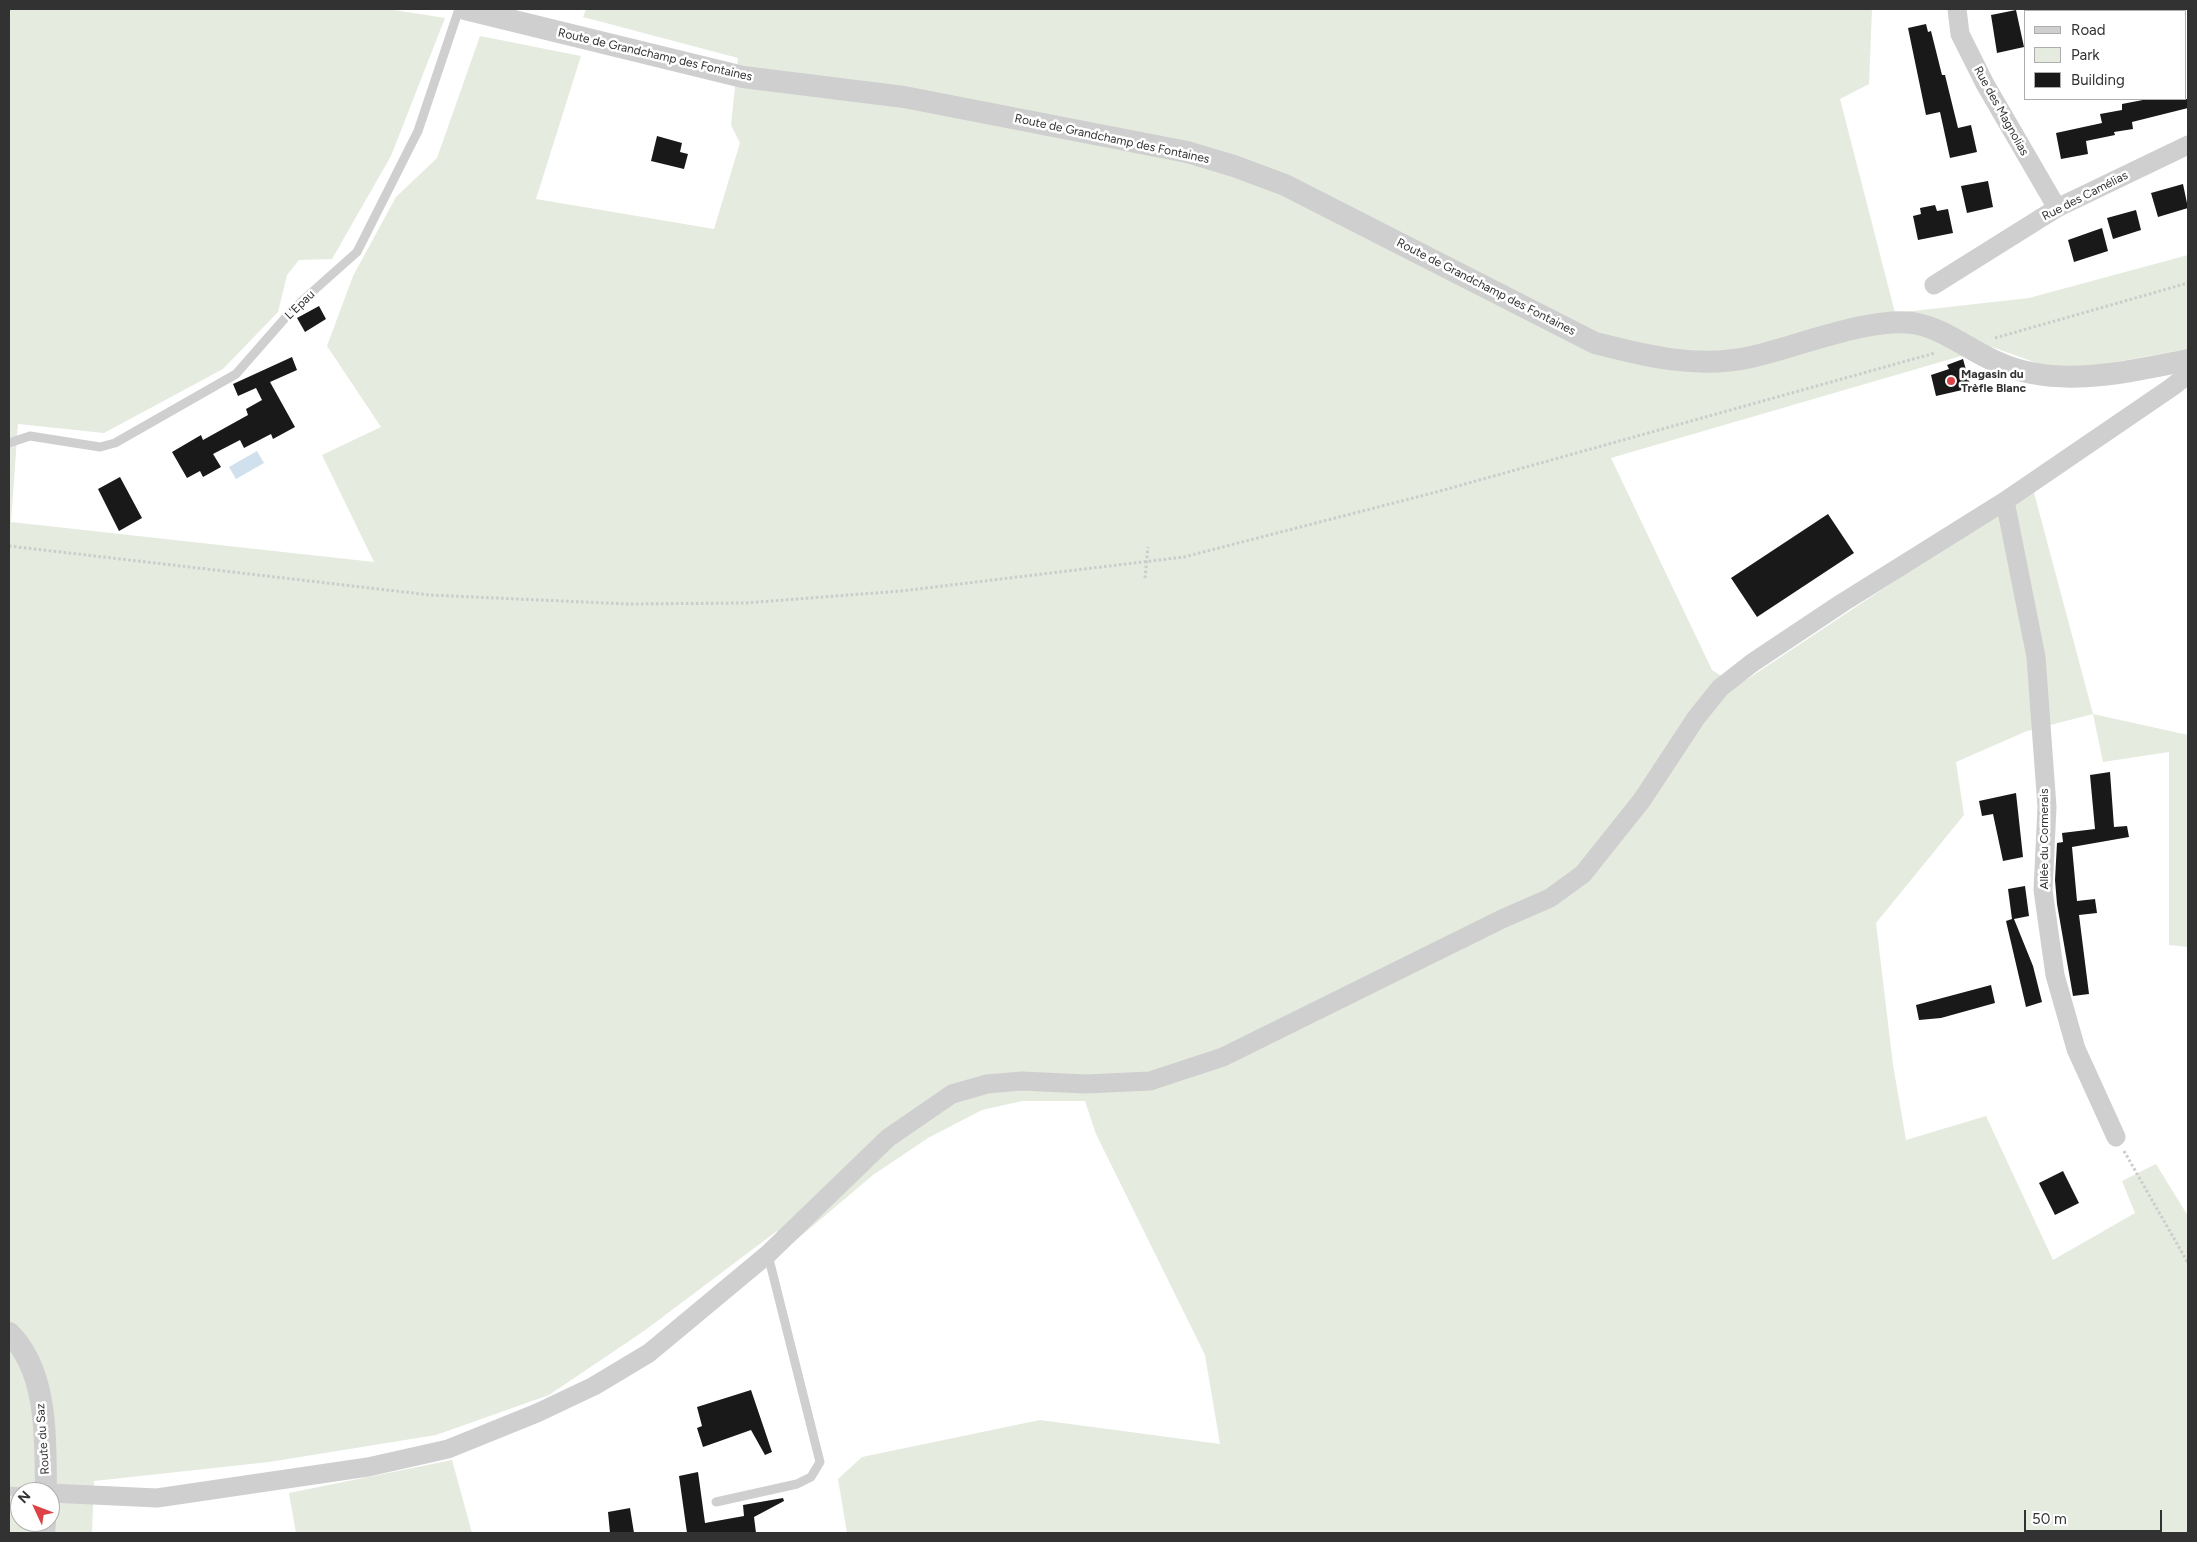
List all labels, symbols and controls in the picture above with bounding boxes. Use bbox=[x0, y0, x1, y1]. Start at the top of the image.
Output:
legend bbox=[2024, 10, 2187, 100]
text: Road bbox=[2071, 21, 2106, 39]
street label: Route de Grandchamp des Fontaines bbox=[557, 26, 753, 84]
text: Park bbox=[2071, 46, 2100, 64]
street label: Rue des Magnolias bbox=[1970, 64, 2032, 158]
text: Building bbox=[2071, 71, 2125, 89]
street label: Route de Grandchamp des Fontaines bbox=[1013, 111, 1211, 167]
street label: Rue des Camélias bbox=[2040, 168, 2130, 224]
street label: Route de Grandchamp des Fontaines bbox=[1394, 235, 1578, 339]
street label: L'Epau bbox=[282, 287, 318, 323]
place label: Magasin du Trèfle Blanc bbox=[1961, 367, 2026, 395]
marker: Magasin du Trèfle Blanc bbox=[1945, 375, 1957, 387]
street label: Allée du Cormerais bbox=[2037, 788, 2051, 890]
street label: Route du Saz bbox=[33, 1403, 53, 1475]
north arrow bbox=[10, 1482, 60, 1532]
text: N bbox=[14, 1487, 34, 1507]
scale bar bbox=[2027, 1500, 2164, 1532]
text: 50 m bbox=[2032, 1510, 2067, 1528]

